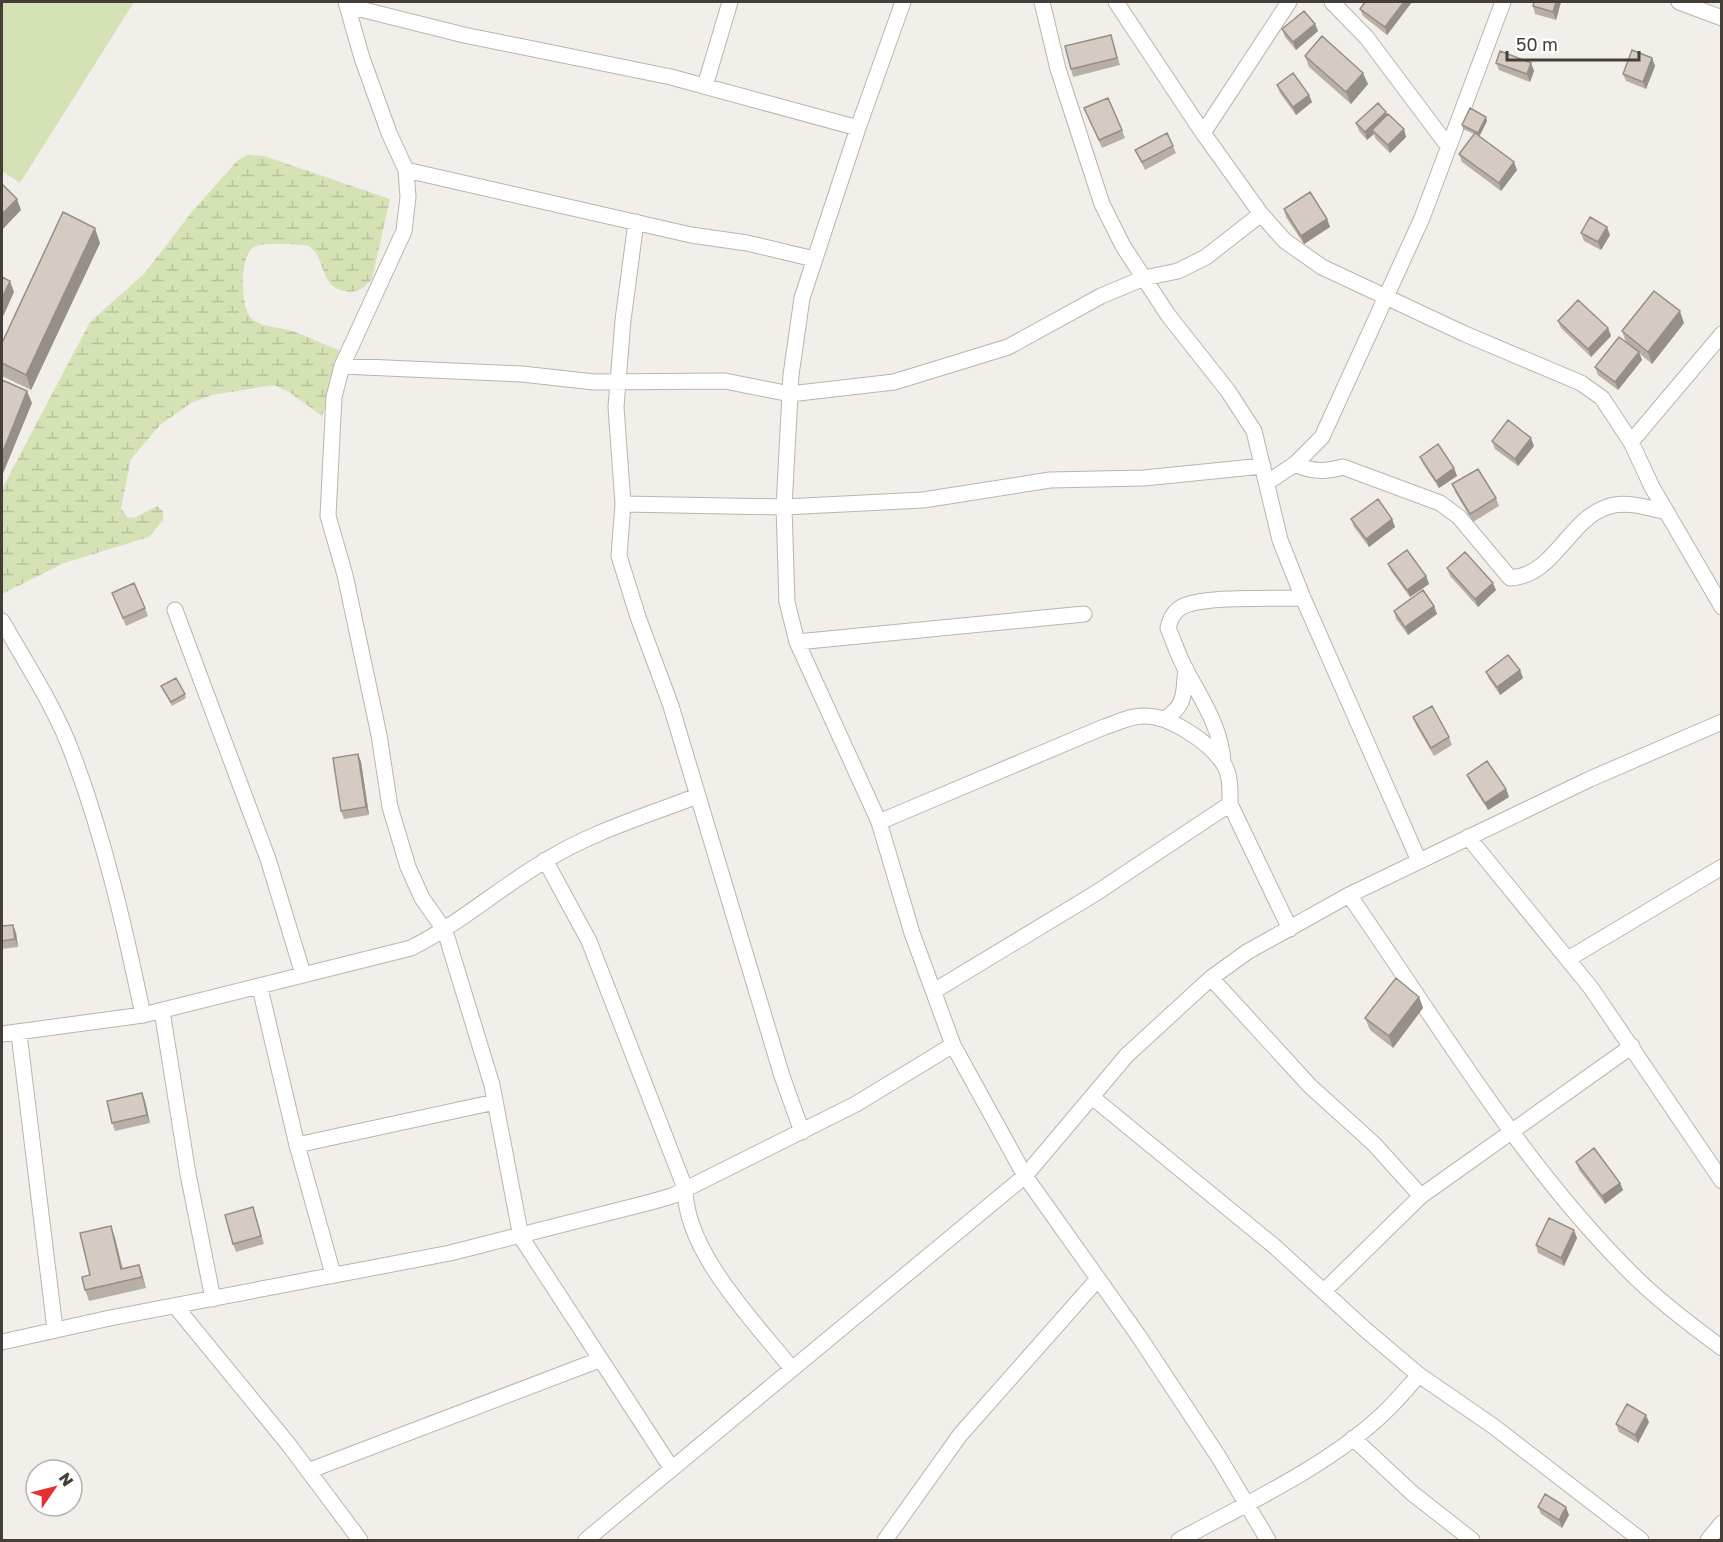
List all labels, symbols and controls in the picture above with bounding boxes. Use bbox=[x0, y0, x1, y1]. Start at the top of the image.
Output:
scale bar bbox=[1507, 24, 1639, 62]
text: 50 m bbox=[1516, 33, 1558, 55]
north arrow bbox=[24, 1458, 84, 1518]
text: N bbox=[55, 1469, 78, 1490]

